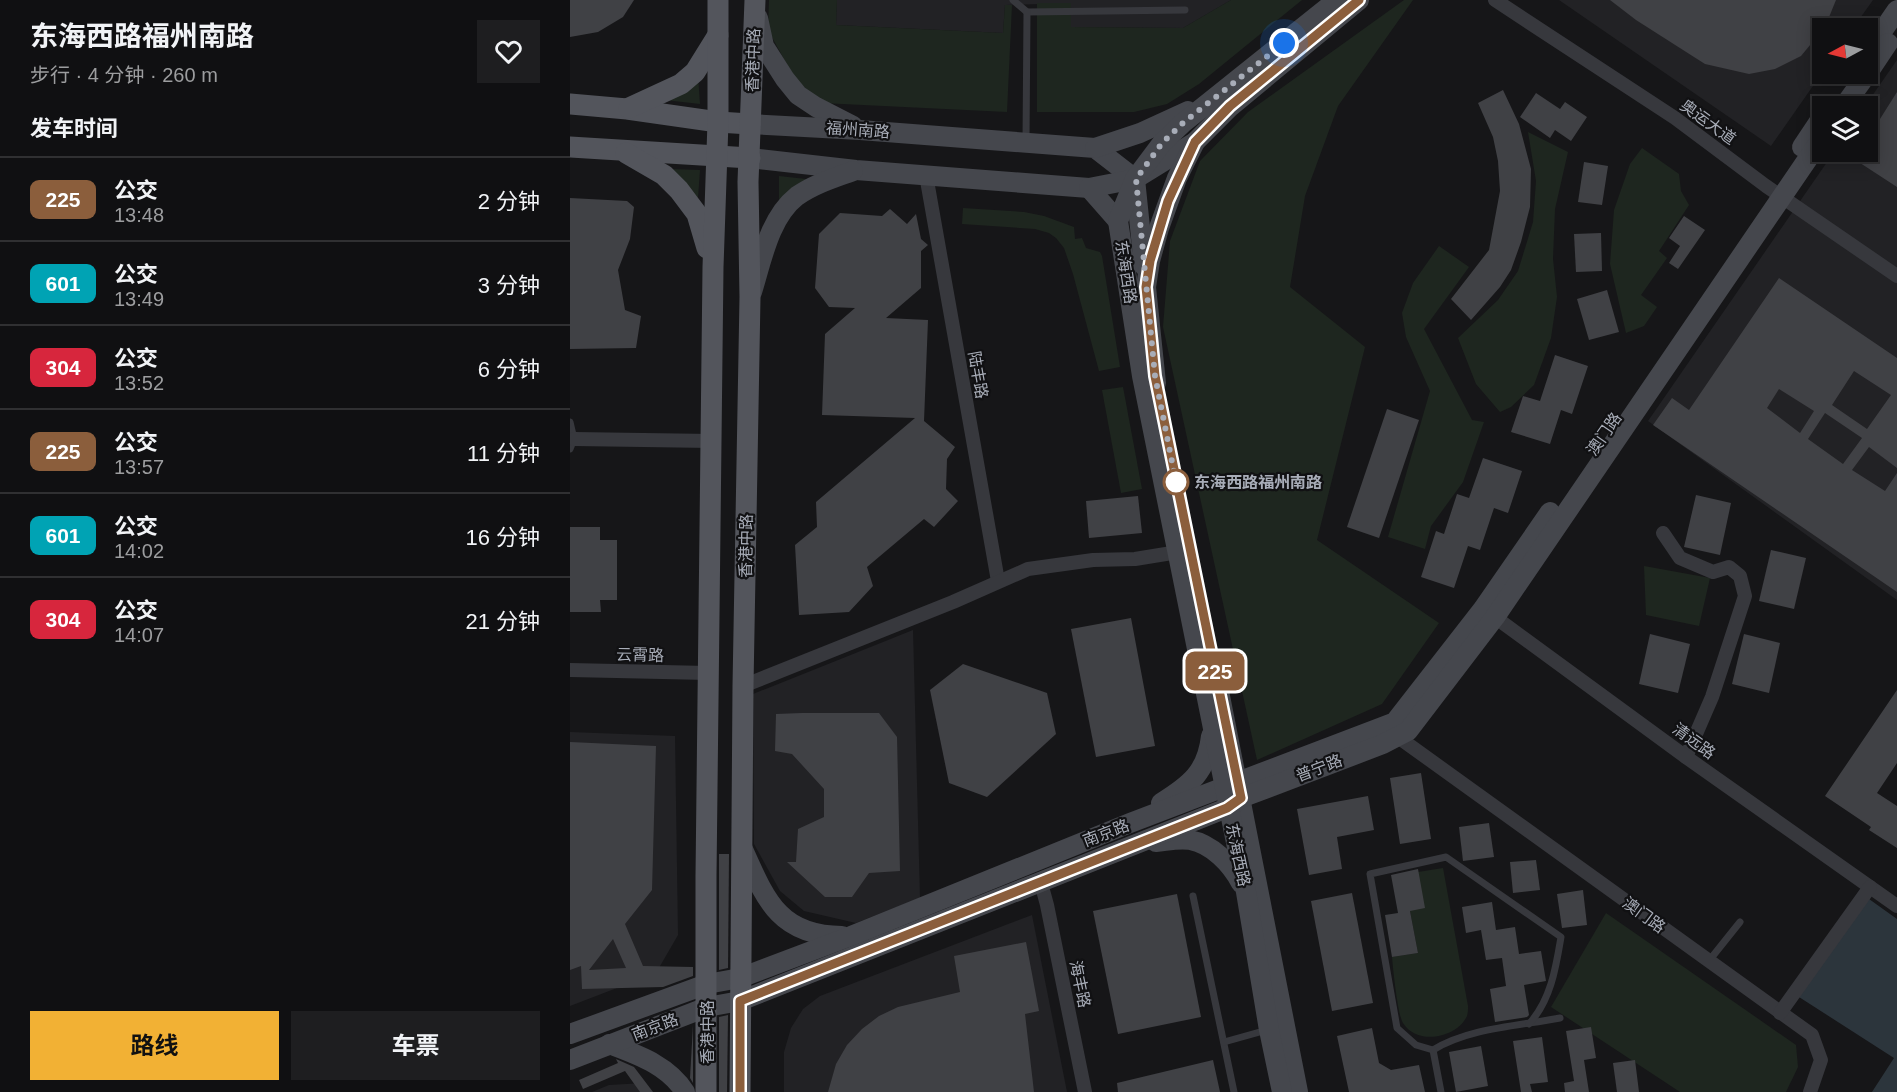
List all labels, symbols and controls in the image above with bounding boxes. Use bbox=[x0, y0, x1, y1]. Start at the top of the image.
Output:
north arrow bbox=[1812, 18, 1878, 84]
map controls bbox=[1812, 18, 1878, 162]
button: heart bbox=[477, 20, 540, 83]
text: 东海西路福州南路 bbox=[30, 21, 254, 52]
street label: 香港中路 bbox=[743, 28, 763, 92]
your location bbox=[1269, 28, 1299, 58]
text: 步行 · 4 分钟 · 260 m bbox=[30, 64, 218, 86]
street label: 奥运大道 bbox=[1677, 96, 1739, 148]
button: layers bbox=[1812, 96, 1878, 162]
text: 发车时间 bbox=[30, 116, 118, 141]
street label: 福州南路 bbox=[825, 119, 891, 141]
text: 公交 bbox=[114, 178, 158, 203]
text: 225 bbox=[45, 188, 81, 211]
text: 2 分钟 bbox=[478, 189, 540, 214]
text: 13:48 bbox=[114, 204, 164, 226]
street label: 东海西路 bbox=[1113, 239, 1139, 305]
text: 公交 bbox=[114, 262, 158, 287]
text: 601 bbox=[45, 272, 81, 295]
text: 3 分钟 bbox=[478, 273, 540, 298]
text: 13:49 bbox=[114, 288, 164, 310]
text: 公交 bbox=[114, 346, 158, 371]
street label: 陆丰路 bbox=[965, 350, 991, 400]
text: 304 bbox=[45, 356, 81, 379]
text: 6 分钟 bbox=[478, 357, 540, 382]
text: 13:52 bbox=[114, 372, 164, 394]
street label: 澳门路 bbox=[1583, 409, 1625, 459]
text: 公交 bbox=[114, 430, 158, 455]
text: 225 bbox=[45, 440, 81, 463]
text: 11 分钟 bbox=[467, 441, 540, 466]
text: 13:57 bbox=[114, 456, 164, 478]
marker: 东海西路福州南路 bbox=[1163, 469, 1189, 495]
place label: 东海西路福州南路 bbox=[1194, 473, 1322, 491]
text: 公交 bbox=[114, 514, 158, 539]
street label: 香港中路 bbox=[737, 514, 755, 578]
text: 601 bbox=[45, 524, 81, 547]
text: 16 分钟 bbox=[465, 525, 540, 550]
text: 14:02 bbox=[114, 540, 164, 562]
text: 公交 bbox=[114, 598, 158, 623]
text: 304 bbox=[45, 608, 81, 631]
text: 21 分钟 bbox=[465, 609, 540, 634]
text: 14:07 bbox=[114, 624, 164, 646]
street label: 云霄路 bbox=[616, 646, 664, 664]
line badge: 225 bbox=[1180, 652, 1250, 690]
text: 225 bbox=[1197, 660, 1233, 683]
street label: 清远路 bbox=[1670, 720, 1718, 762]
street label: 普宁路 bbox=[1294, 751, 1344, 785]
street label: 南京路 bbox=[1081, 816, 1131, 850]
street label: 东海西路 bbox=[1223, 822, 1253, 888]
street label: 澳门路 bbox=[1620, 894, 1668, 936]
street label: 海丰路 bbox=[1067, 959, 1093, 1009]
street label: 香港中路 bbox=[699, 1000, 716, 1064]
street label: 南京路 bbox=[630, 1010, 680, 1044]
button: 路线 bbox=[30, 1011, 279, 1080]
button: 车票 bbox=[291, 1011, 540, 1080]

